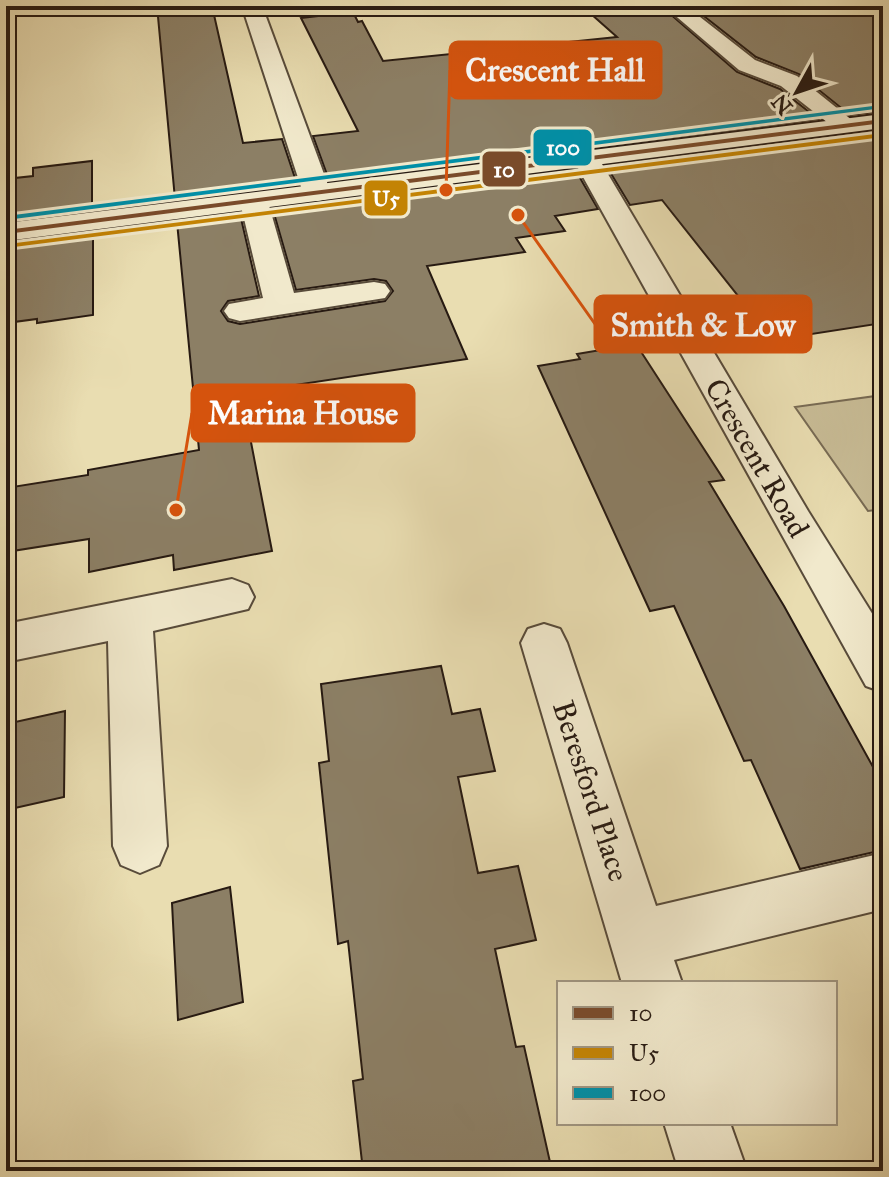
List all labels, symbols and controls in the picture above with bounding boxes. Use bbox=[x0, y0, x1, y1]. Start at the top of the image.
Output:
callout: Crescent Hall bbox=[450, 42, 661, 98]
text: Crescent Hall bbox=[465, 51, 646, 90]
north arrow bbox=[757, 52, 837, 132]
text: N bbox=[766, 88, 798, 120]
line badge: 100 bbox=[532, 128, 593, 167]
text: 100 bbox=[546, 134, 580, 161]
line badge: 10 bbox=[481, 150, 527, 188]
text: 10 bbox=[493, 156, 515, 183]
line badge: U5 bbox=[363, 179, 409, 217]
text: U5 bbox=[372, 185, 401, 212]
callout: Smith & Low bbox=[595, 296, 811, 352]
text: Smith & Low bbox=[611, 306, 796, 345]
street label: Crescent Road bbox=[697, 372, 817, 544]
callout: Marina House bbox=[192, 385, 414, 441]
text: Marina House bbox=[208, 394, 398, 433]
street label: Beresford Place bbox=[545, 696, 637, 886]
legend bbox=[557, 981, 837, 1125]
text: 10 bbox=[629, 998, 652, 1028]
text: U5 bbox=[629, 1038, 659, 1068]
text: 100 bbox=[629, 1078, 666, 1108]

